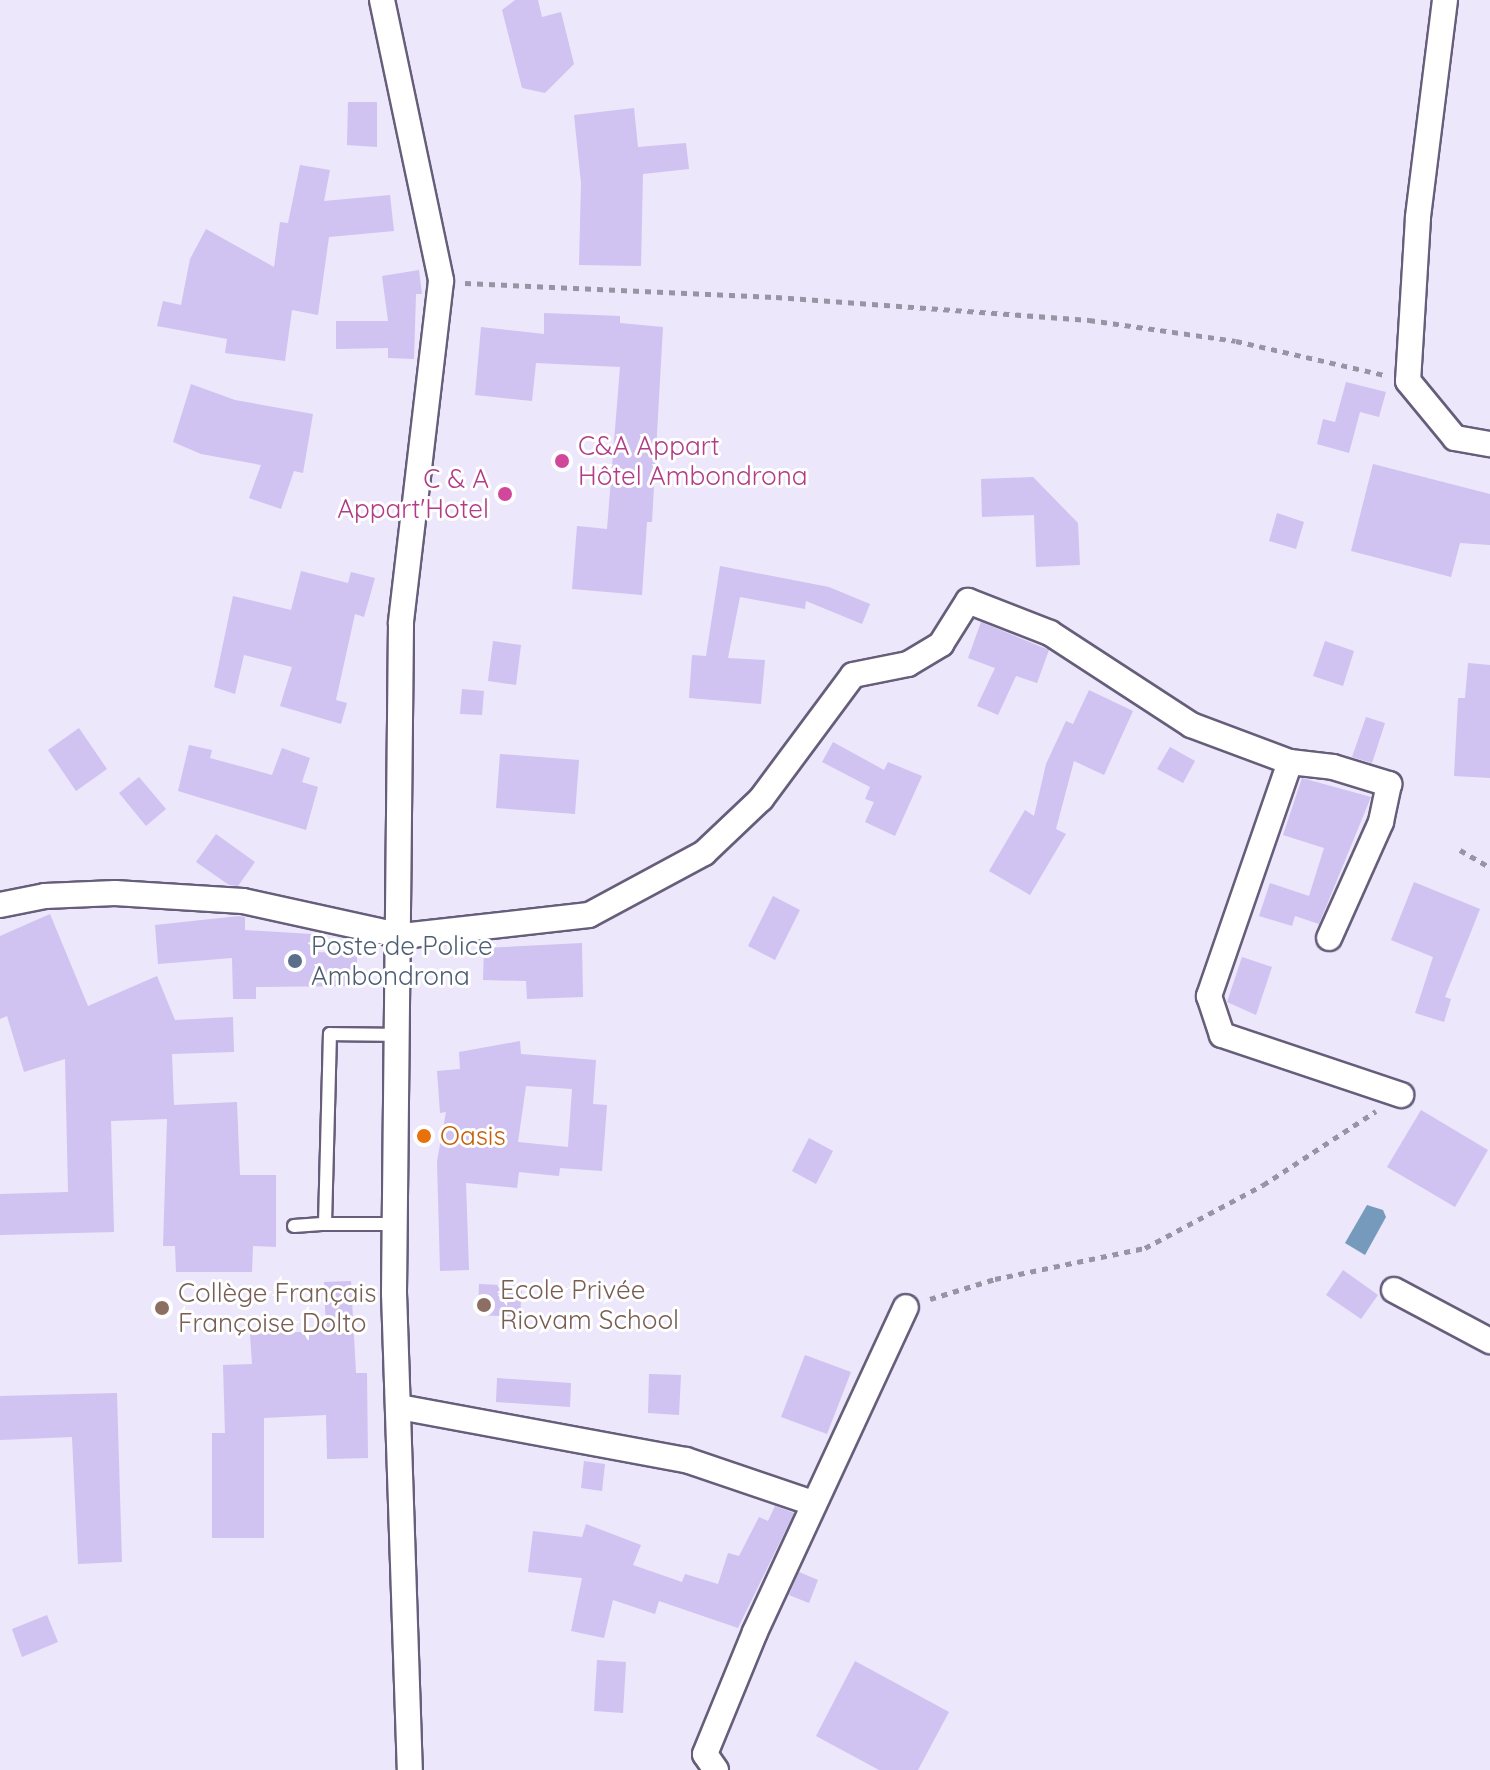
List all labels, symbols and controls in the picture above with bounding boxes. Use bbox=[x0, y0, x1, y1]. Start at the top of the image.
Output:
place label: C&A Appart Hôtel Ambondrona bbox=[578, 430, 808, 492]
marker: C&A Appart Hôtel Ambondrona bbox=[553, 452, 571, 470]
place label: C & A Appart'Hotel bbox=[337, 463, 489, 524]
marker: C & A Appart'Hotel bbox=[496, 485, 514, 503]
place label: Poste de Police Ambondrona bbox=[311, 930, 493, 992]
marker: Poste de Police Ambondrona bbox=[286, 952, 304, 970]
place label: Oasis bbox=[440, 1120, 506, 1152]
marker: Oasis bbox=[415, 1127, 433, 1145]
place label: Ecole Privée Riovam School bbox=[500, 1274, 679, 1336]
place label: Collège Français Françoise Dolto bbox=[178, 1277, 376, 1338]
marker: Ecole Privée Riovam School bbox=[475, 1296, 493, 1314]
marker: Collège Français Françoise Dolto bbox=[153, 1299, 171, 1317]

